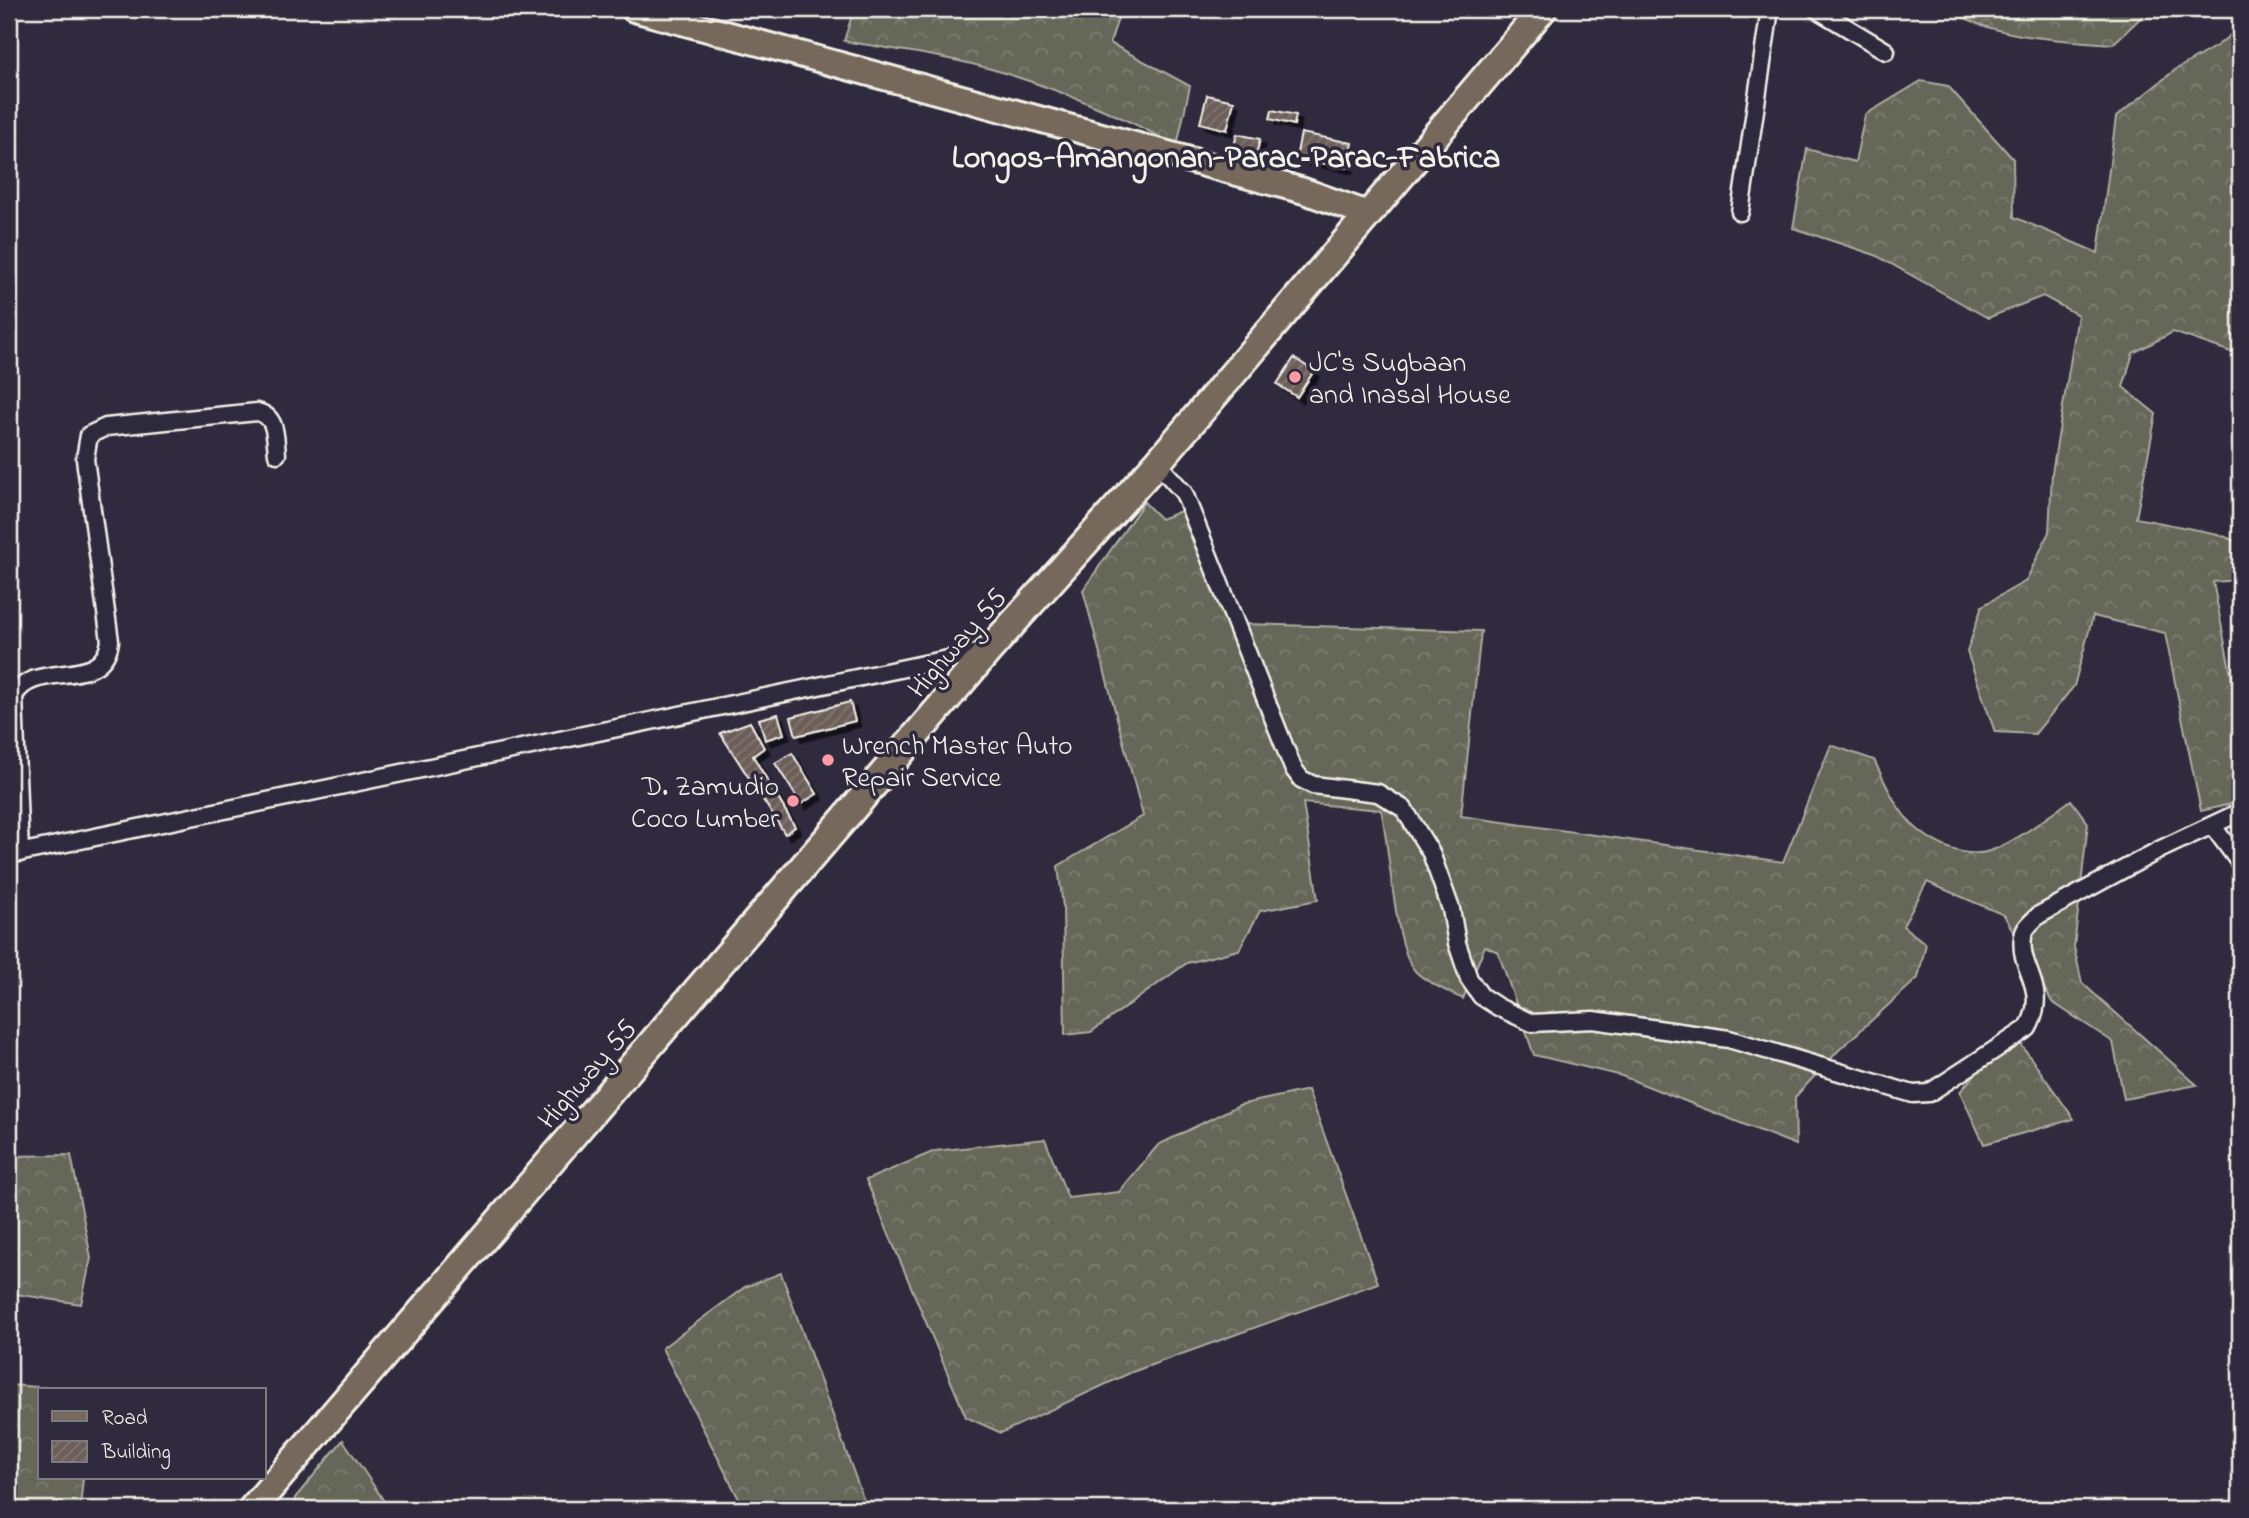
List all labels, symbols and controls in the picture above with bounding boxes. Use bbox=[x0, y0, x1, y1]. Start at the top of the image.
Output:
district label: Longos-Amangonan-Parac‑Parac-Fabrica bbox=[952, 136, 1500, 184]
place label: JC's Sugbaan and Inasal House bbox=[1309, 344, 1511, 417]
marker: JC's Sugbaan and Inasal House bbox=[1287, 369, 1303, 385]
street label: Highway 55 bbox=[899, 580, 1018, 708]
place label: Wrench Master Auto Repair Service bbox=[842, 727, 1073, 800]
marker: Wrench Master Auto Repair Service bbox=[820, 752, 836, 768]
place label: D. Zamudio Coco Lumber bbox=[631, 768, 779, 841]
marker: D. Zamudio Coco Lumber bbox=[785, 793, 801, 809]
street label: Highway 55 bbox=[529, 1011, 648, 1139]
legend bbox=[38, 1388, 266, 1480]
text: Road bbox=[102, 1404, 148, 1434]
text: Building bbox=[101, 1438, 171, 1470]

